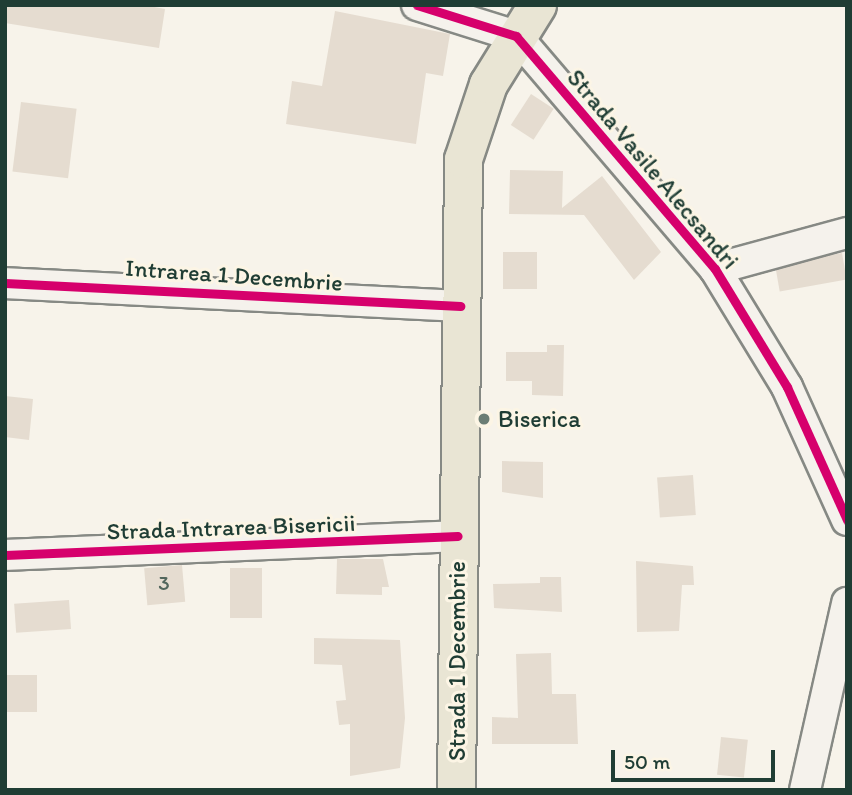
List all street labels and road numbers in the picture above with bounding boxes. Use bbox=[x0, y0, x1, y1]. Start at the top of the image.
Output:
street label: Strada Vasile Alecsandri bbox=[562, 64, 744, 274]
street label: Intrarea 1 Decembrie bbox=[124, 253, 344, 297]
street label: Strada Intrarea Bisericii bbox=[106, 508, 356, 546]
street label: Strada 1 Decembrie bbox=[443, 561, 471, 761]

